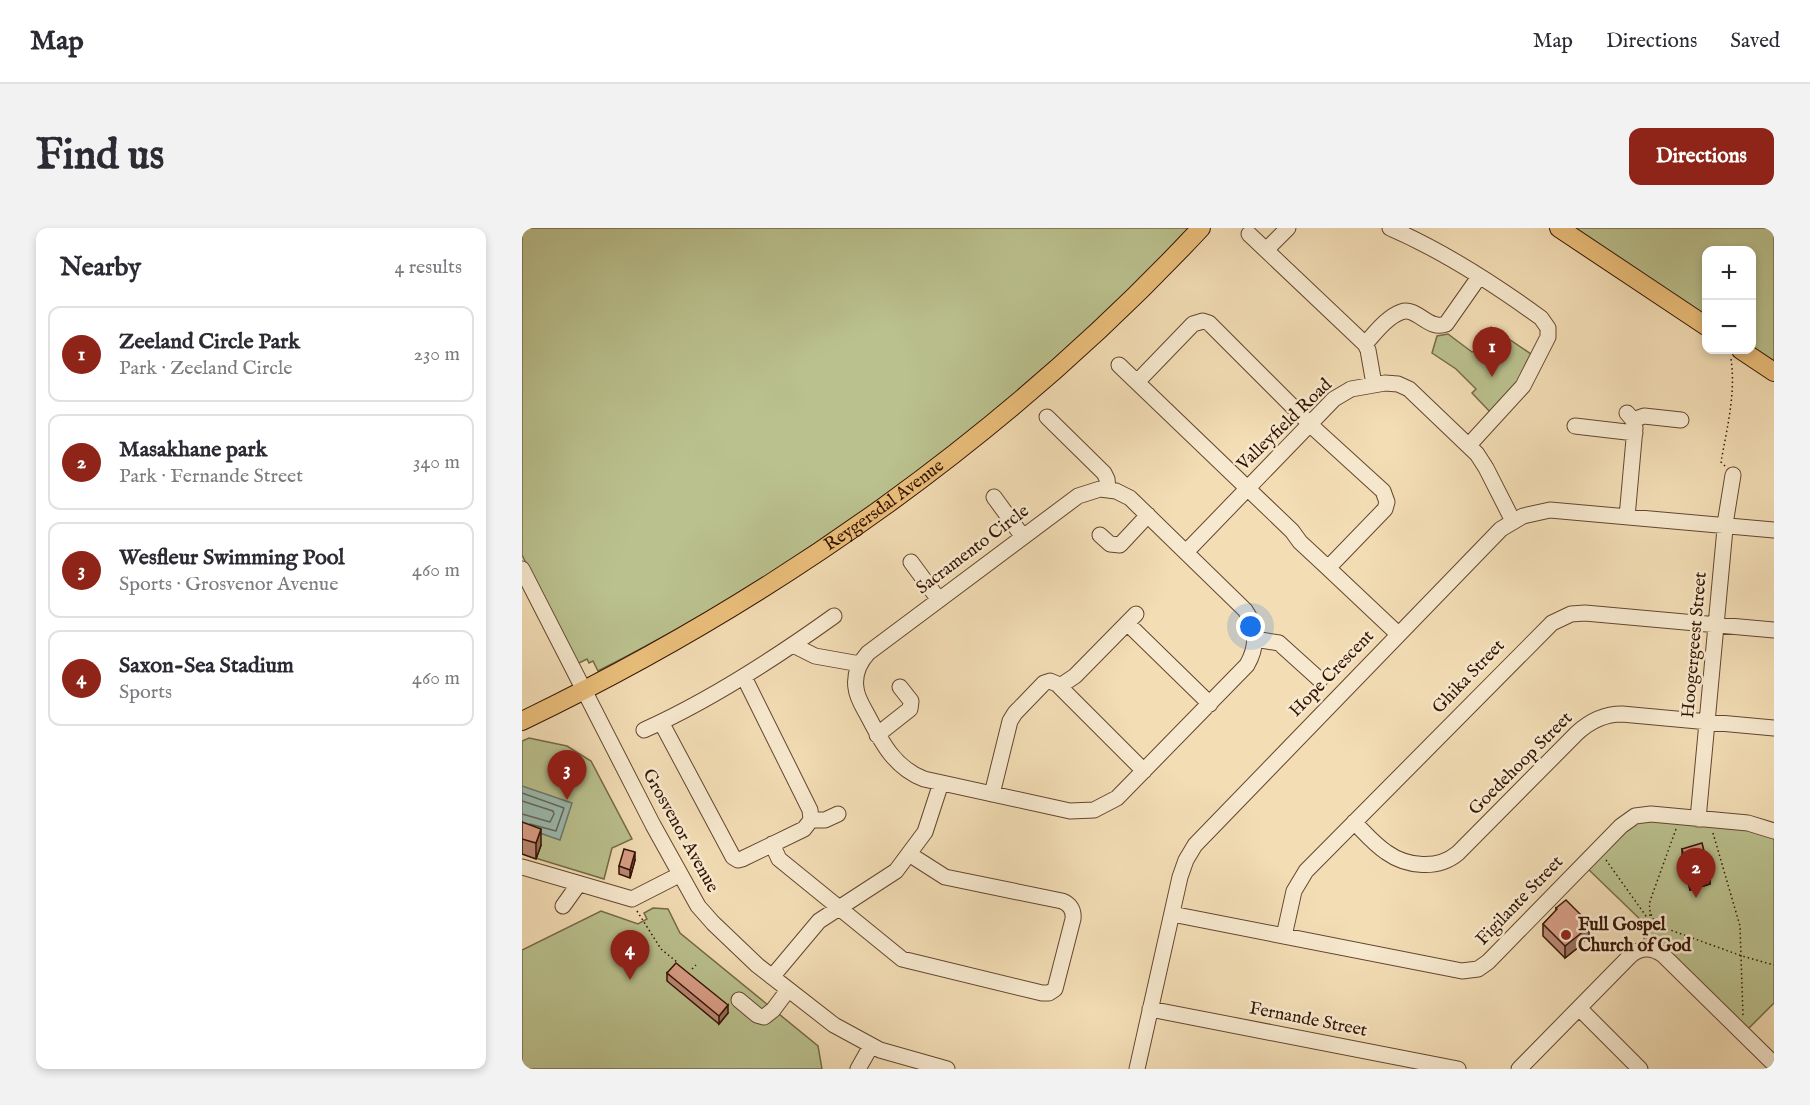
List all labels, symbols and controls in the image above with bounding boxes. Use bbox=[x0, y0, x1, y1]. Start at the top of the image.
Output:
text: Map bbox=[30, 24, 84, 59]
text: Map bbox=[1533, 28, 1573, 55]
text: Directions bbox=[1606, 28, 1697, 55]
text: Saved bbox=[1730, 28, 1780, 55]
button: Directions bbox=[1629, 128, 1774, 185]
text: Find us bbox=[36, 130, 164, 183]
map controls bbox=[1702, 246, 1756, 354]
button: + bbox=[1702, 246, 1756, 300]
text: Nearby bbox=[60, 251, 141, 284]
text: 4 results bbox=[395, 255, 462, 280]
button: − bbox=[1702, 300, 1756, 354]
text: Zeeland Circle Park bbox=[119, 328, 300, 356]
pin: 1 bbox=[1472, 328, 1512, 377]
text: 1 bbox=[78, 342, 85, 367]
text: 230 m bbox=[414, 342, 460, 367]
text: Park · Zeeland Circle bbox=[119, 356, 292, 381]
street label: Valleyfield Road bbox=[1232, 374, 1338, 477]
text: Masakhane park bbox=[119, 436, 267, 464]
text: 2 bbox=[77, 450, 86, 475]
text: 340 m bbox=[413, 450, 460, 475]
street label: Reygersdal Avenue bbox=[820, 454, 949, 556]
text: Park · Fernande Street bbox=[119, 464, 303, 489]
street label: Sacramento Circle bbox=[912, 500, 1034, 600]
text: Wesfleur Swimming Pool bbox=[119, 544, 345, 572]
text: 3 bbox=[78, 558, 85, 583]
text: 460 m bbox=[412, 558, 460, 583]
street label: Hoogergeest Street bbox=[1677, 571, 1713, 719]
text: Sports · Grosvenor Avenue bbox=[119, 572, 338, 597]
your location bbox=[1236, 612, 1265, 641]
street label: Hope Crescent bbox=[1285, 626, 1379, 722]
street label: Ghika Street bbox=[1428, 635, 1510, 719]
text: Saxon-Sea Stadium bbox=[119, 652, 294, 680]
text: 4 bbox=[77, 666, 86, 691]
text: 460 m bbox=[412, 666, 460, 691]
text: Sports bbox=[119, 680, 172, 705]
street label: Goedehoop Street bbox=[1464, 707, 1578, 821]
pin: 3 bbox=[548, 750, 586, 800]
street label: Grosvenor Avenue bbox=[637, 765, 723, 897]
pin: 2 bbox=[1676, 848, 1716, 898]
street label: Figilante Street bbox=[1471, 851, 1569, 951]
place label: Full Gospel Church of God bbox=[1578, 914, 1692, 958]
marker: Full Gospel Church of God bbox=[1559, 928, 1573, 942]
pin: 4 bbox=[610, 930, 650, 980]
street label: Fernande Street bbox=[1247, 997, 1369, 1043]

